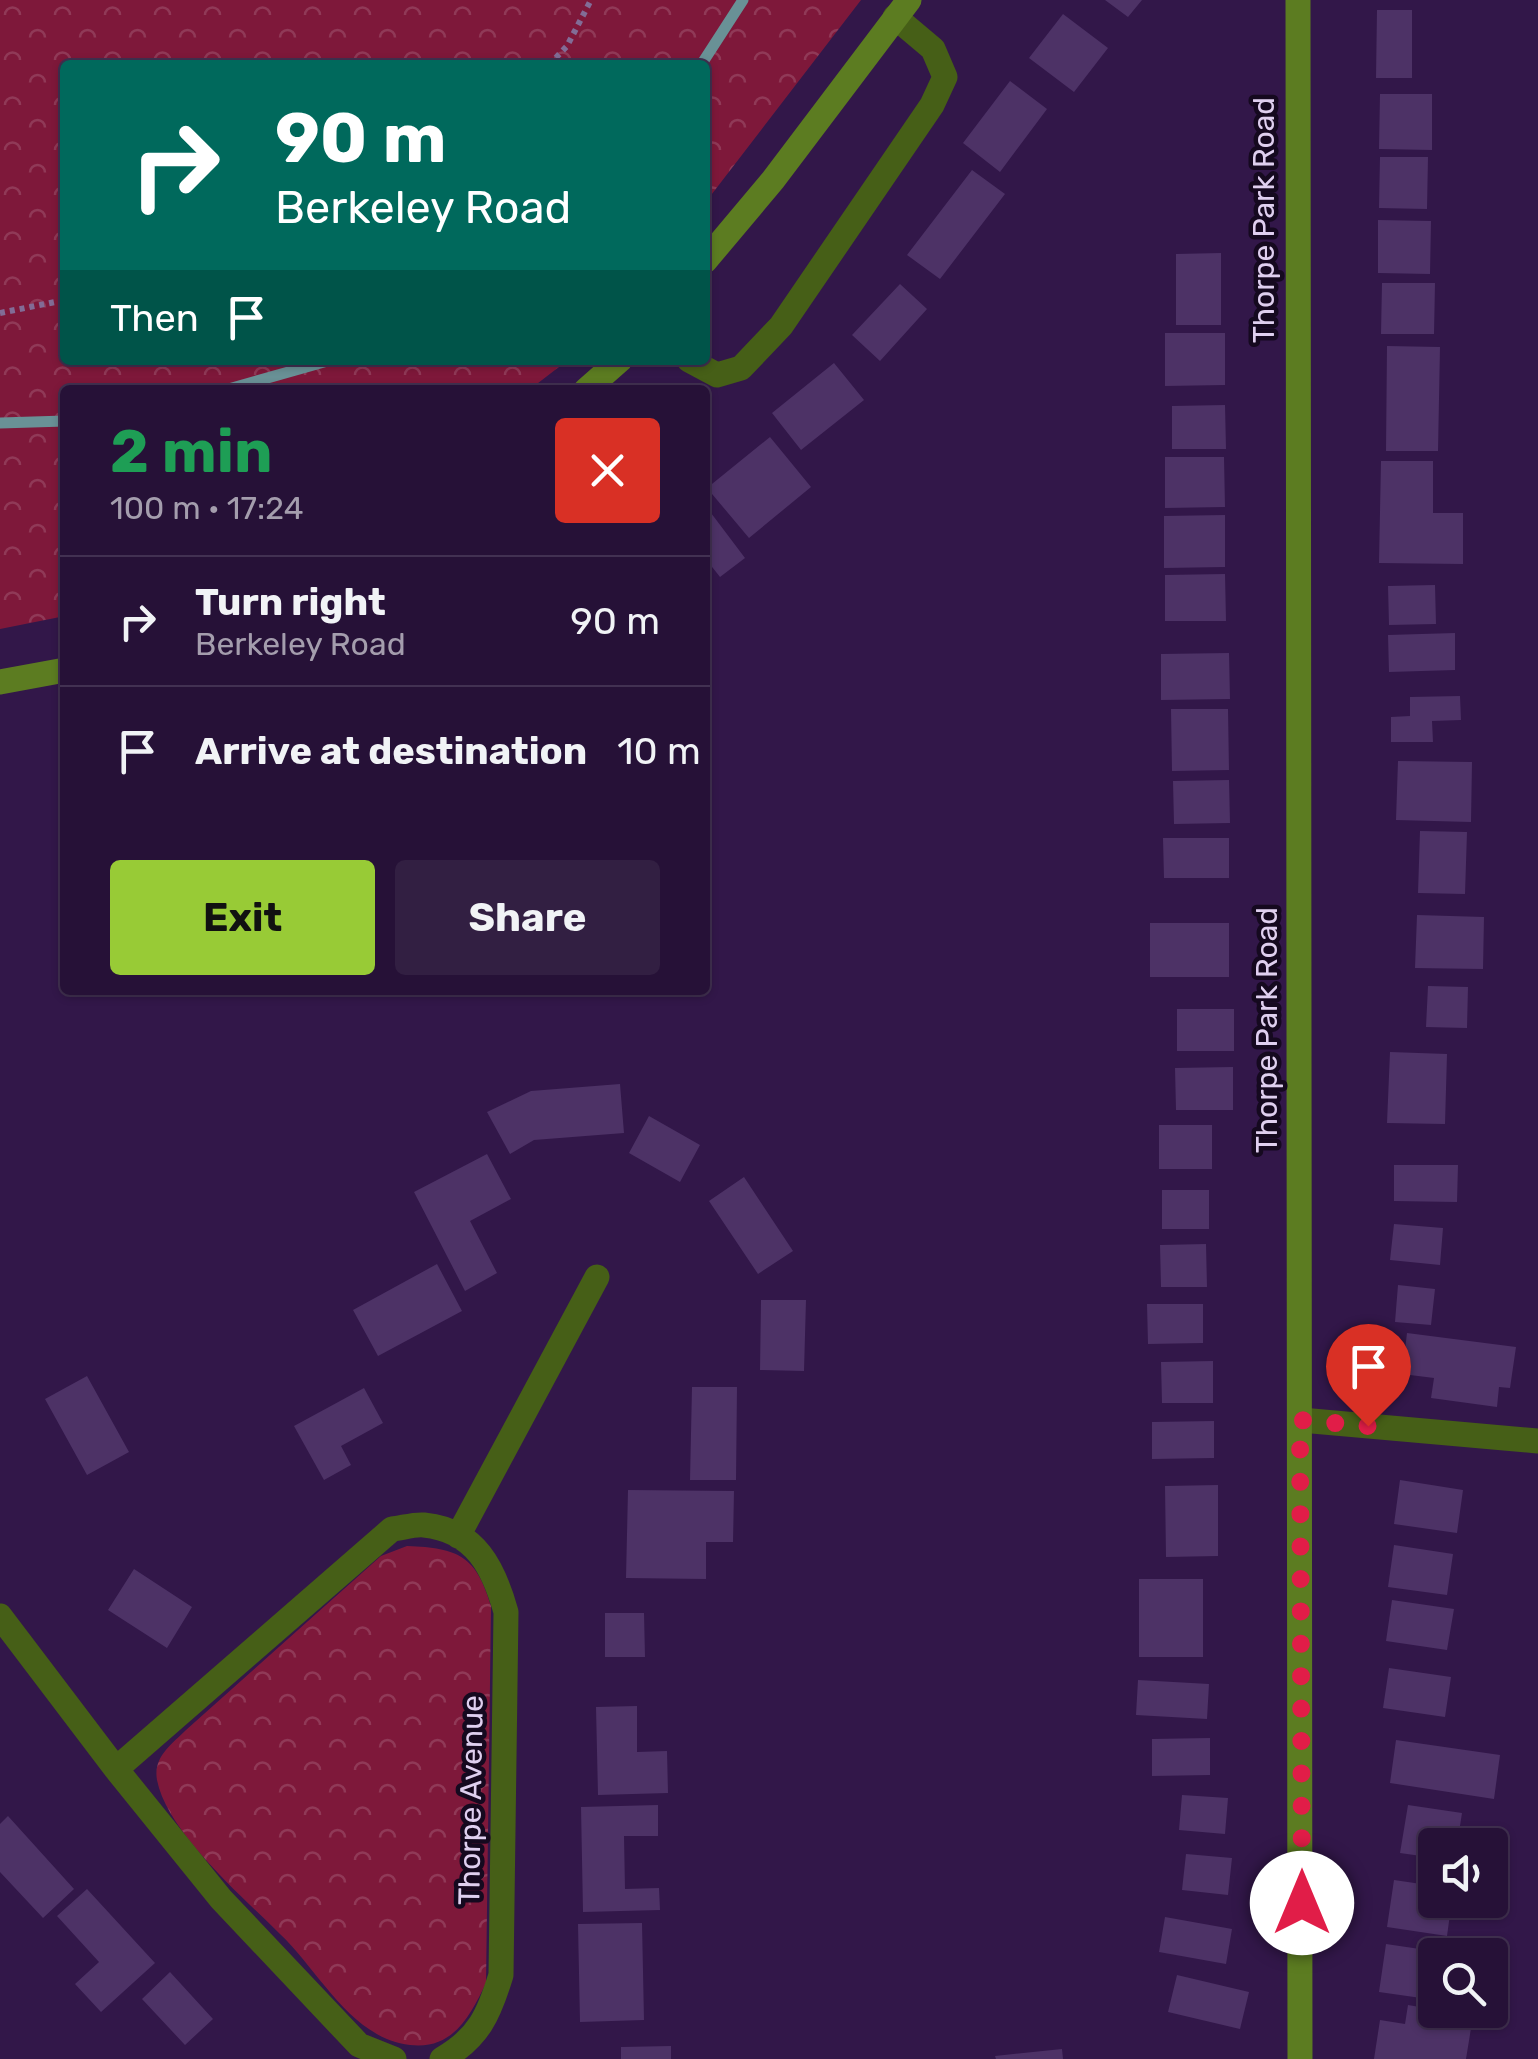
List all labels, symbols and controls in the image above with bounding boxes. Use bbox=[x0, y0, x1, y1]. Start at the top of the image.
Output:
text: 90 m bbox=[275, 97, 447, 180]
street label: Thorpe Park Road bbox=[1246, 97, 1282, 343]
icon: right bbox=[110, 100, 240, 230]
text: Berkeley Road bbox=[275, 181, 571, 234]
icon: arrive bbox=[219, 290, 274, 345]
text: Then bbox=[110, 295, 199, 341]
text: 2 min bbox=[110, 416, 272, 487]
button: close bbox=[555, 418, 660, 523]
text: 100 m · 17:24 bbox=[110, 489, 304, 527]
text: Turn right bbox=[195, 579, 386, 625]
icon: right bbox=[110, 594, 165, 649]
text: 90 m bbox=[570, 598, 660, 644]
text: Berkeley Road bbox=[195, 625, 406, 663]
icon: arrive bbox=[110, 724, 165, 779]
text: Arrive at destination bbox=[195, 728, 587, 774]
text: 10 m bbox=[617, 728, 701, 774]
button: Exit bbox=[110, 860, 375, 975]
button: Share bbox=[395, 860, 660, 975]
street label: Thorpe Park Road bbox=[1249, 907, 1285, 1153]
pin bbox=[1326, 1324, 1411, 1427]
icon: arrive bbox=[1341, 1339, 1396, 1394]
street label: Thorpe Avenue bbox=[451, 1695, 491, 1905]
map controls bbox=[1418, 1828, 1508, 2028]
button: sound bbox=[1418, 1828, 1508, 1918]
position arrow bbox=[1250, 1851, 1354, 1955]
button: search bbox=[1418, 1938, 1508, 2028]

